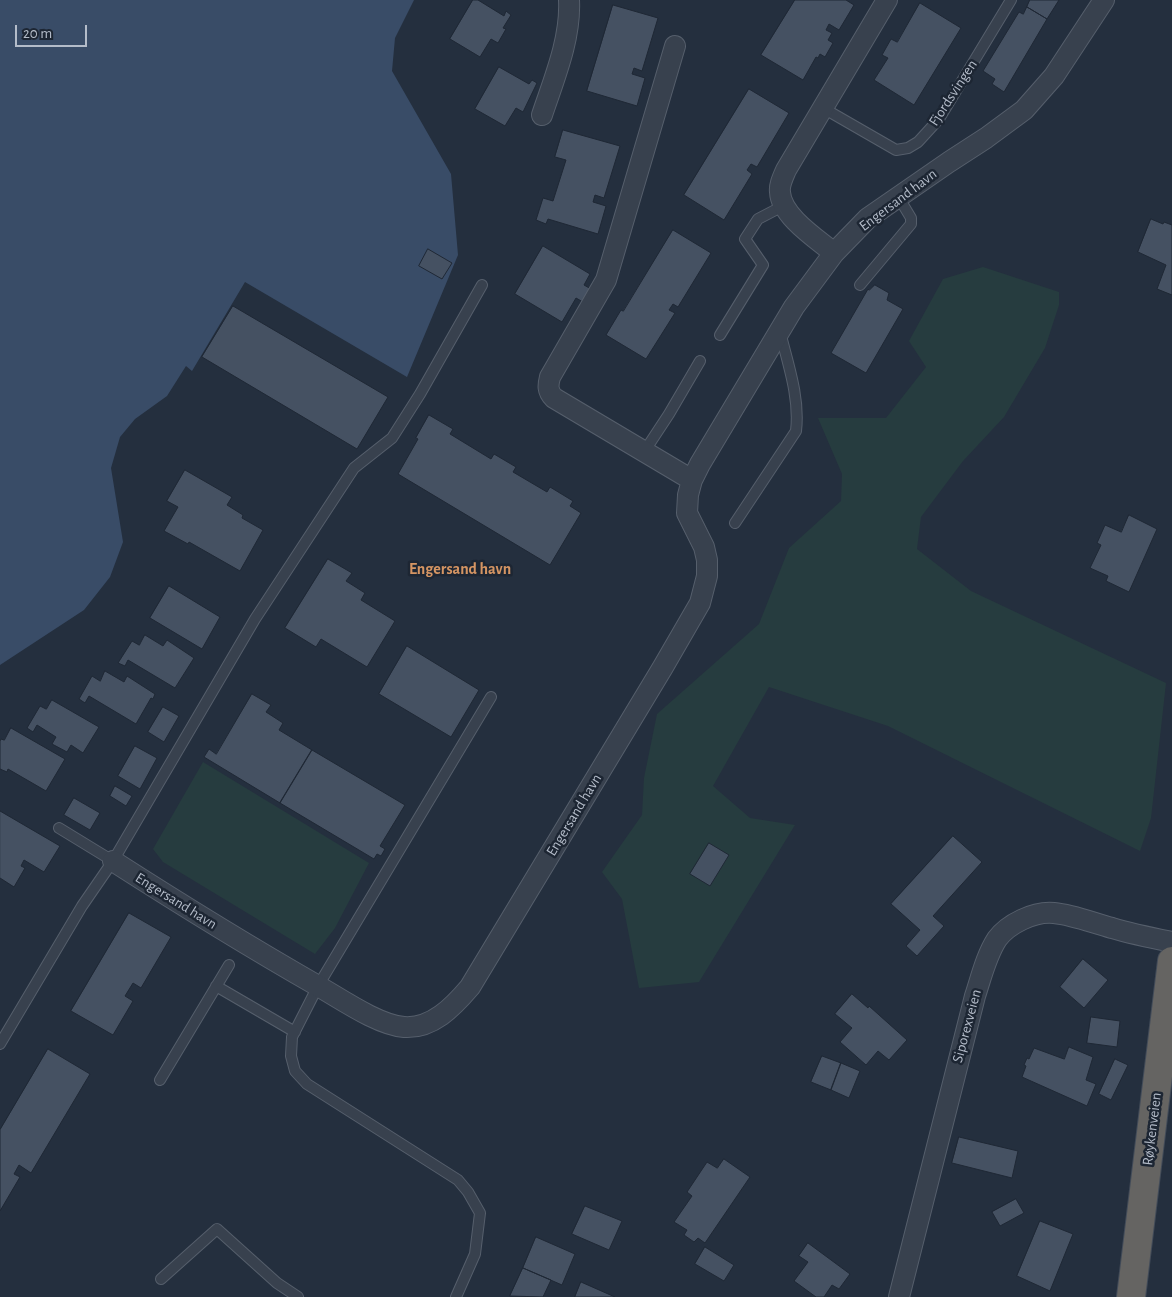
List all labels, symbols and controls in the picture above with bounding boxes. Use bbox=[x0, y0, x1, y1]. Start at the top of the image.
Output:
scale bar bbox=[18, 15, 90, 47]
text: 20 m bbox=[23, 26, 52, 41]
street label: Fjordsvingen bbox=[925, 56, 981, 130]
street label: Engersand havn bbox=[856, 165, 940, 235]
district label: Engersand havn bbox=[409, 559, 511, 579]
street label: Engersand havn bbox=[542, 771, 606, 859]
street label: Engersand havn bbox=[132, 869, 220, 933]
street label: Siporexveien bbox=[949, 987, 985, 1065]
street label: Røykenveien bbox=[1139, 1091, 1165, 1167]

